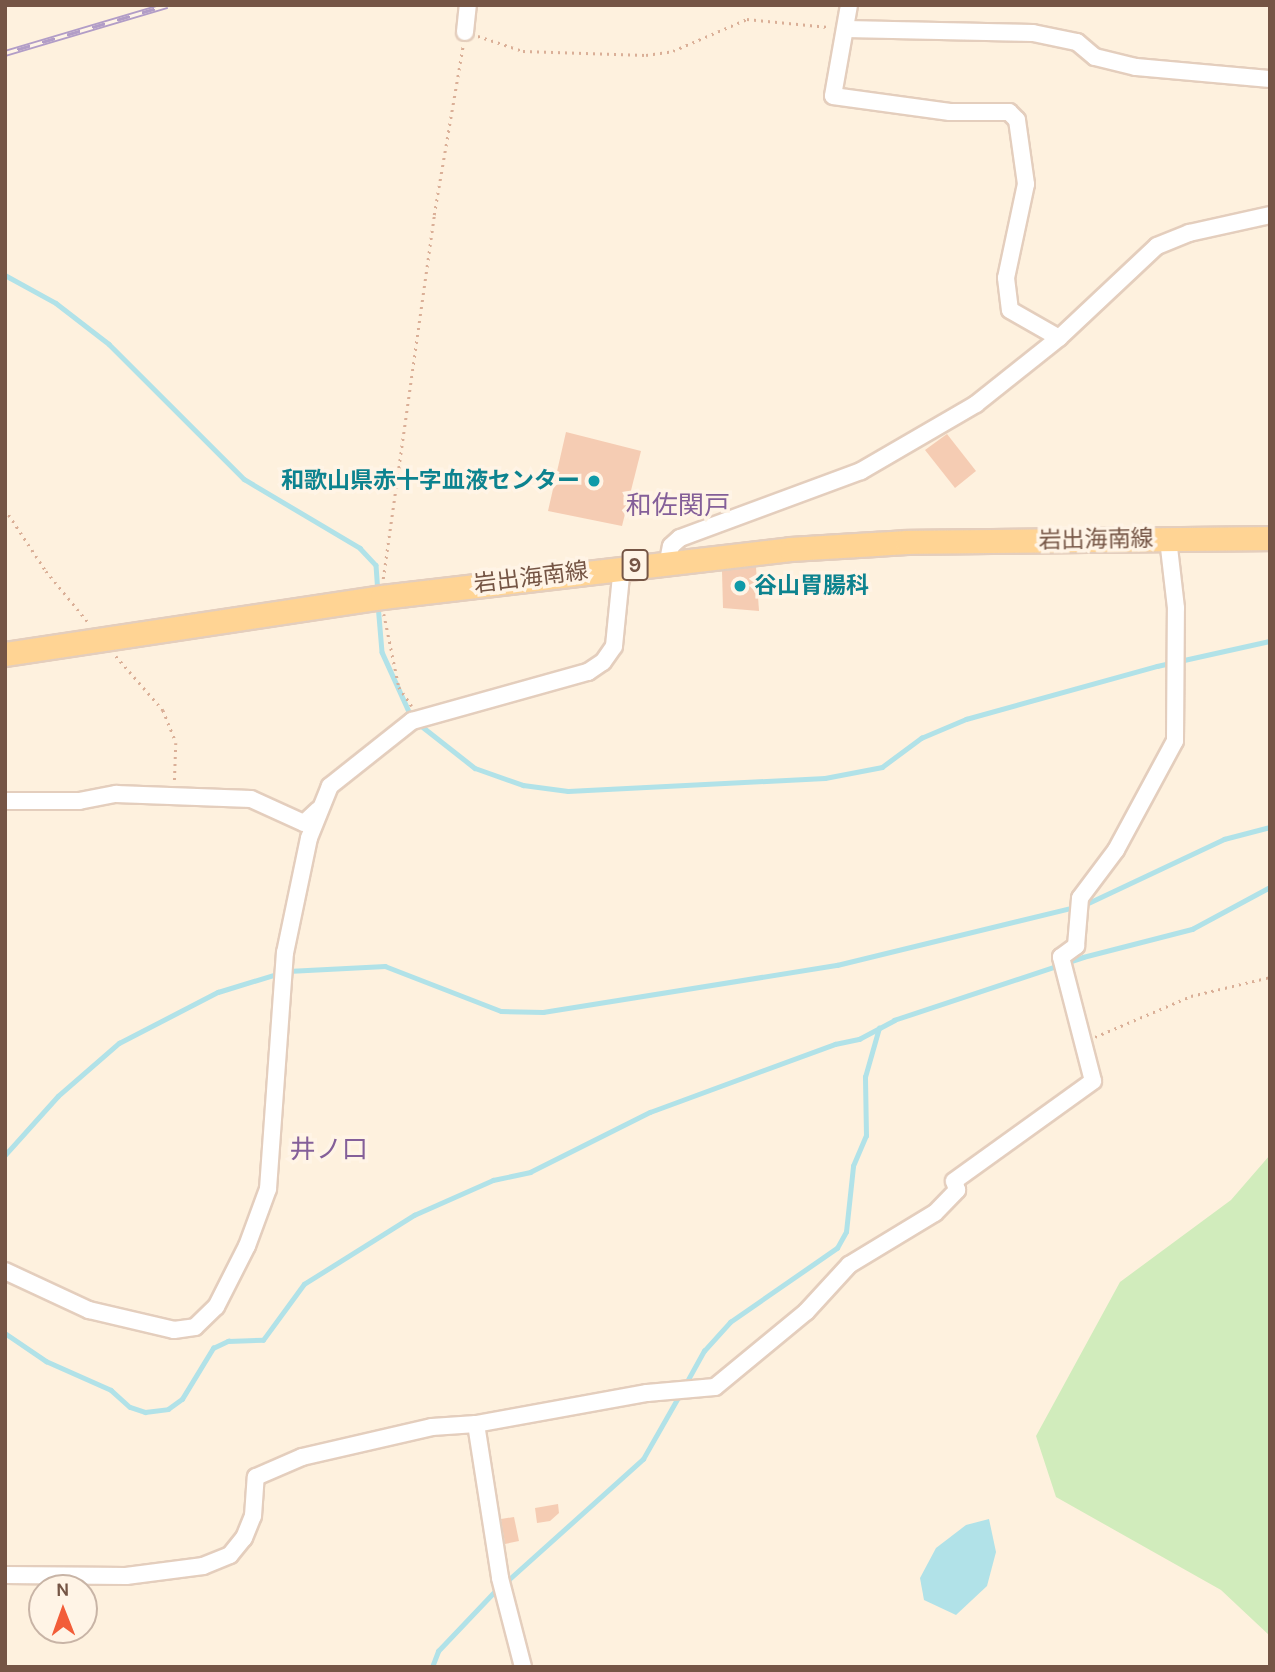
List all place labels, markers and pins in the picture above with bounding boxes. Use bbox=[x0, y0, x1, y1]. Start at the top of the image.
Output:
place label: 和歌山県赤十字血液センター bbox=[281, 467, 580, 495]
marker: 和歌山県赤十字血液センター bbox=[586, 473, 602, 489]
place label: 谷山胃腸科 bbox=[754, 572, 869, 600]
marker: 谷山胃腸科 bbox=[732, 578, 748, 594]

